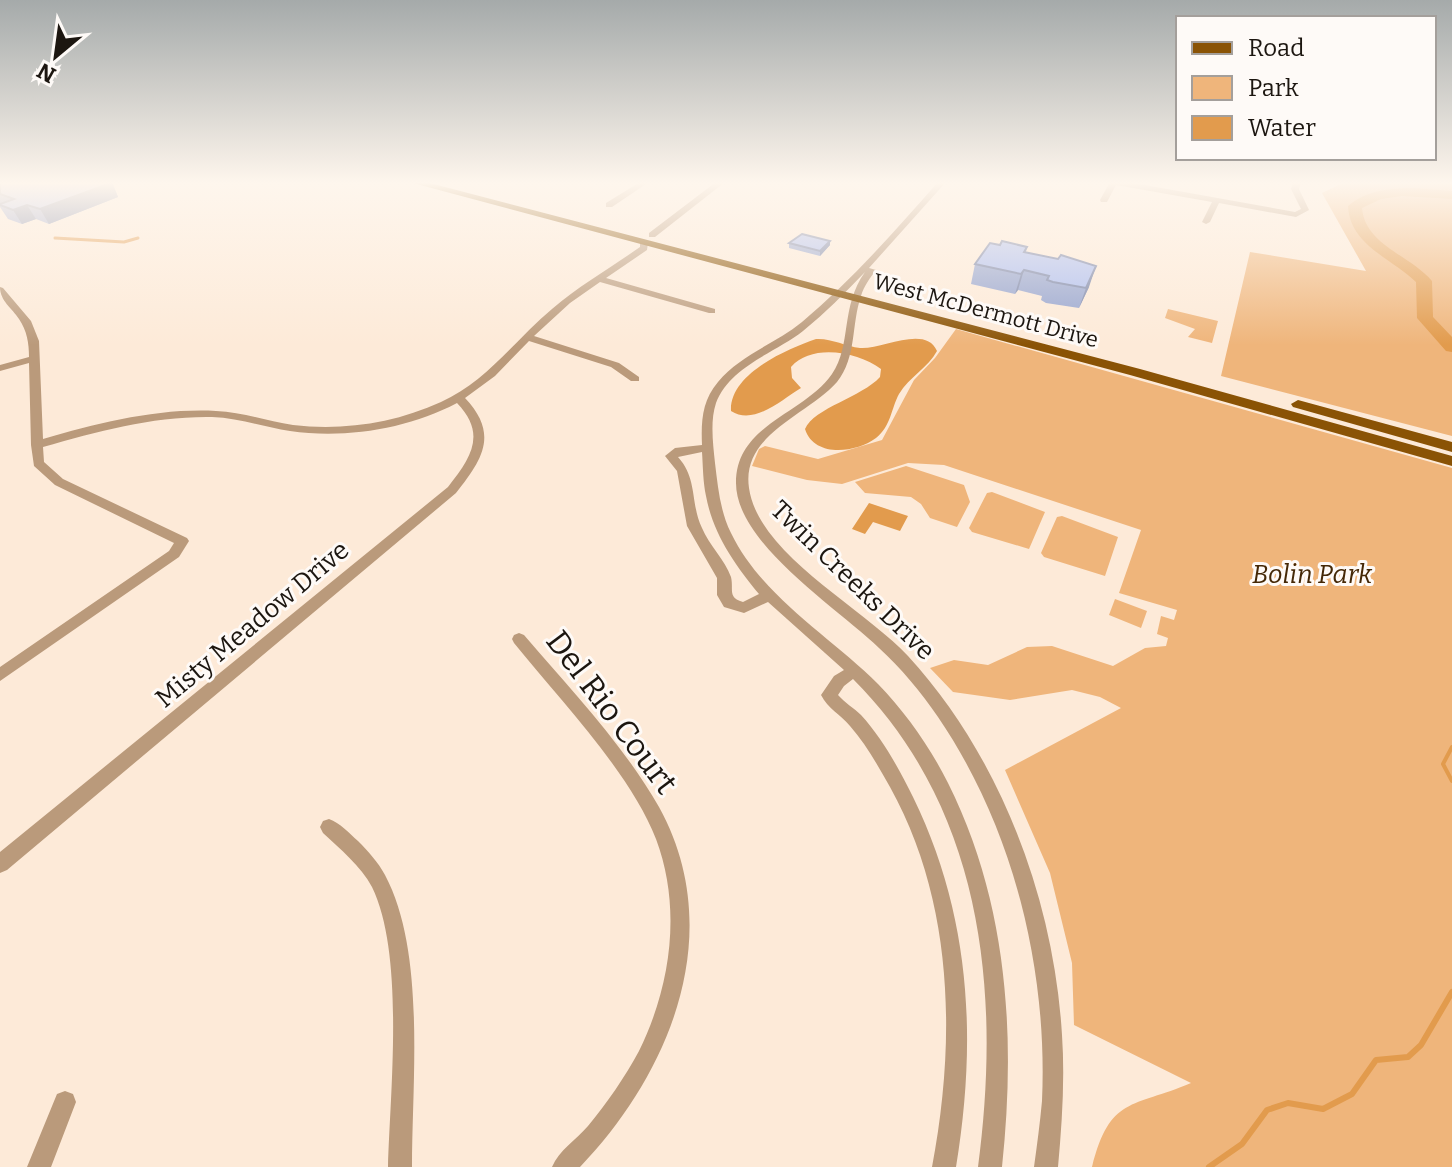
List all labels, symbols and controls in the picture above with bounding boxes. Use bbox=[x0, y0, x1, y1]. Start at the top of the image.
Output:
north arrow bbox=[16, 16, 96, 96]
legend bbox=[1176, 16, 1436, 160]
text: Road bbox=[1248, 34, 1304, 62]
text: N bbox=[33, 57, 61, 89]
text: Park bbox=[1248, 74, 1299, 102]
text: Water bbox=[1248, 114, 1316, 142]
street label: West McDermott Drive bbox=[870, 267, 1101, 354]
street label: Twin Creeks Drive bbox=[764, 494, 941, 666]
street label: Misty Meadow Drive bbox=[149, 535, 355, 714]
park label: Bolin Park bbox=[1252, 559, 1373, 590]
street label: Del Rio Court bbox=[538, 623, 686, 801]

